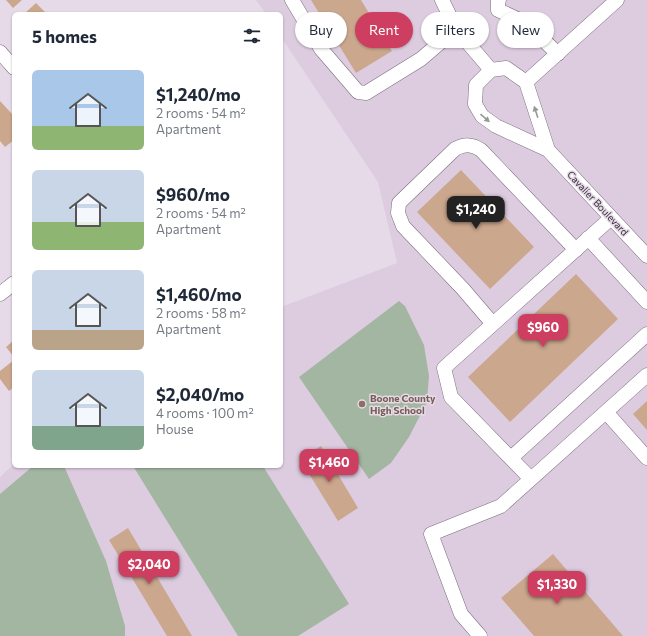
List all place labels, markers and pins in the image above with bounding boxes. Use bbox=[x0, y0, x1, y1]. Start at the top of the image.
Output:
pin: $1,240 bbox=[443, 196, 509, 230]
pin: $960 bbox=[519, 314, 567, 348]
place label: Boone County High School bbox=[370, 392, 436, 416]
marker: Boone County High School bbox=[357, 399, 367, 409]
pin: $1,460 bbox=[296, 449, 362, 483]
pin: $2,040 bbox=[116, 551, 182, 585]
pin: $1,330 bbox=[524, 571, 590, 605]

